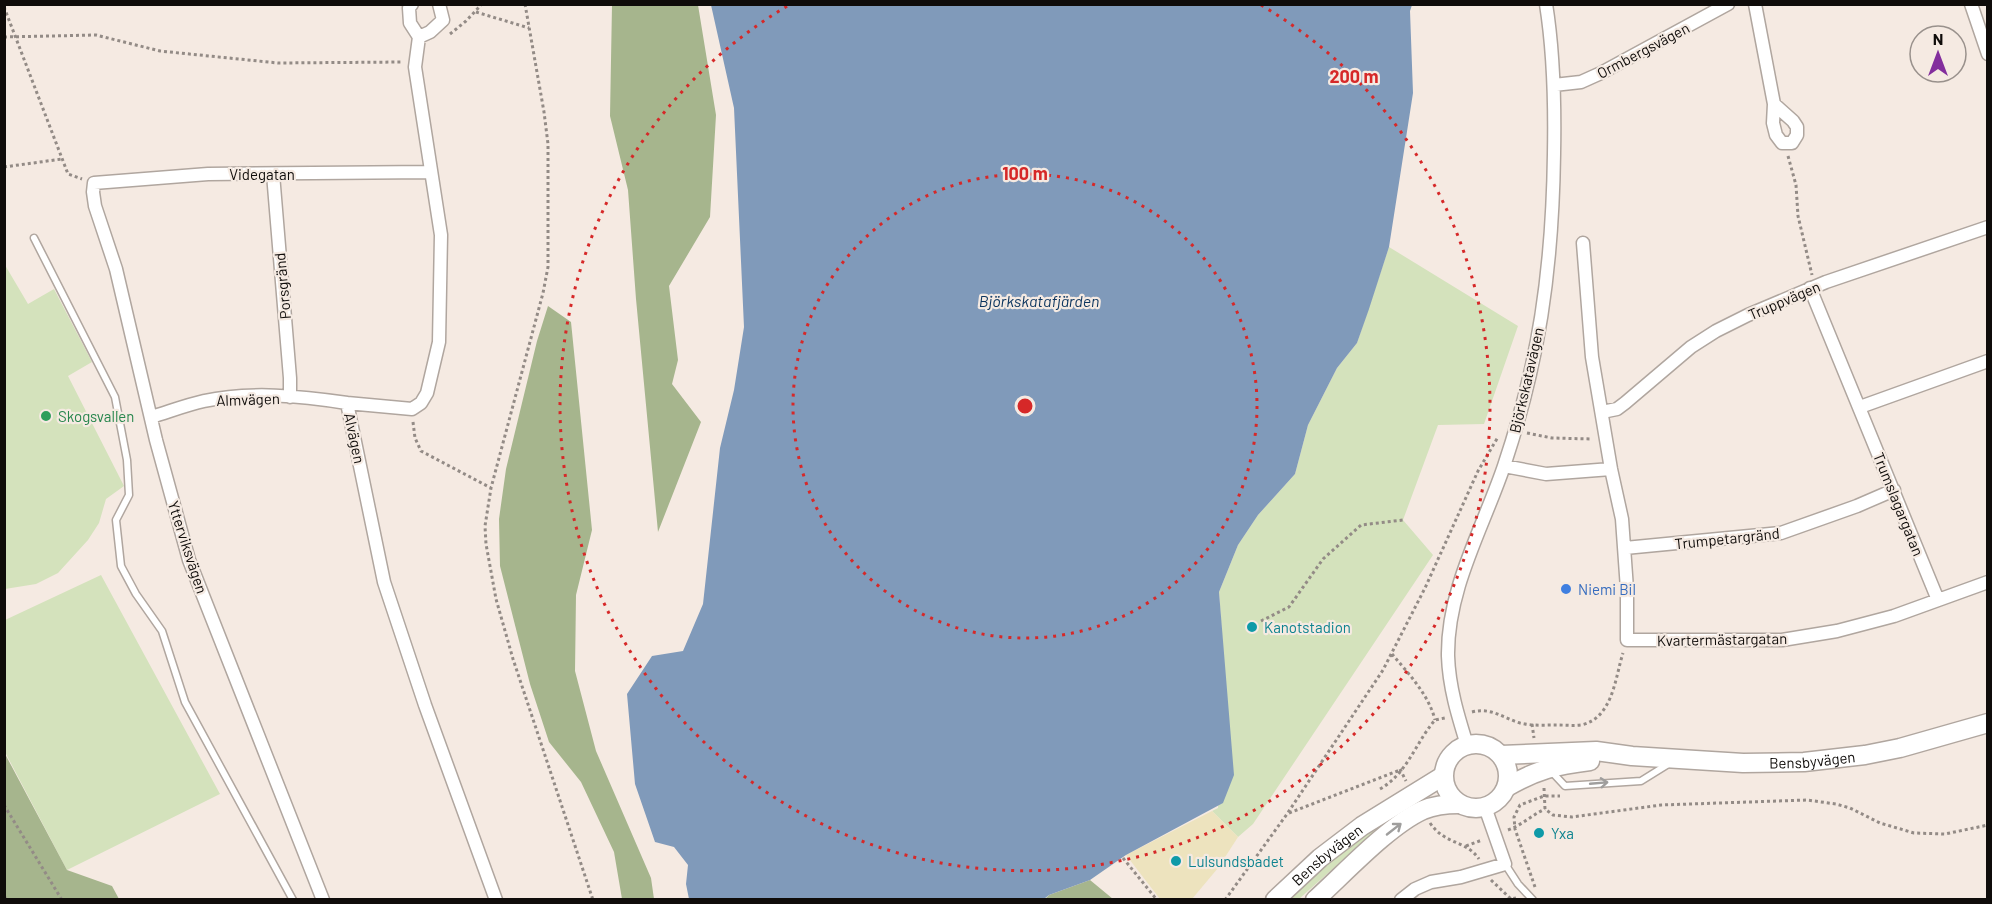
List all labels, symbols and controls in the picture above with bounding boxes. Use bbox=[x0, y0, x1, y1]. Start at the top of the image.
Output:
street label: Ormbergsvägen bbox=[1594, 18, 1692, 82]
north arrow bbox=[1908, 24, 1968, 84]
text: N bbox=[1933, 29, 1943, 48]
text: 200 m bbox=[1329, 65, 1379, 87]
text: 100 m bbox=[1002, 162, 1048, 184]
street label: Videgatan bbox=[229, 165, 295, 183]
street label: Porsgränd bbox=[270, 252, 294, 320]
street label: Truppvägen bbox=[1745, 277, 1823, 323]
water label: Björkskatafjärden bbox=[979, 291, 1099, 310]
street label: Björkskatavägen bbox=[1505, 325, 1547, 435]
street label: Almvägen bbox=[216, 389, 280, 409]
centre of rings bbox=[1015, 396, 1035, 416]
place label: Skogsvallen bbox=[58, 407, 134, 425]
marker: Skogsvallen bbox=[39, 409, 53, 423]
street label: Alvägen bbox=[341, 411, 369, 465]
street label: Trumslagargatan bbox=[1870, 450, 1928, 558]
street label: Ytterviksvägen bbox=[165, 498, 211, 596]
street label: Trumpetargränd bbox=[1674, 524, 1780, 552]
place label: Niemi Bil bbox=[1578, 580, 1636, 598]
marker: Niemi Bil bbox=[1559, 582, 1573, 596]
place label: Kanotstadion bbox=[1264, 618, 1351, 636]
marker: Kanotstadion bbox=[1245, 620, 1259, 634]
street label: Kvartermästargatan bbox=[1657, 629, 1787, 649]
street label: Bensbyvägen bbox=[1769, 747, 1856, 772]
one-way arrow bbox=[1589, 777, 1609, 788]
street label: Bensbyvägen bbox=[1288, 820, 1366, 889]
one-way arrow bbox=[1386, 823, 1402, 836]
place label: Yxa bbox=[1551, 824, 1574, 842]
marker: Yxa bbox=[1532, 826, 1546, 840]
place label: Lulsundsbadet bbox=[1188, 852, 1284, 870]
marker: Lulsundsbadet bbox=[1169, 854, 1183, 868]

